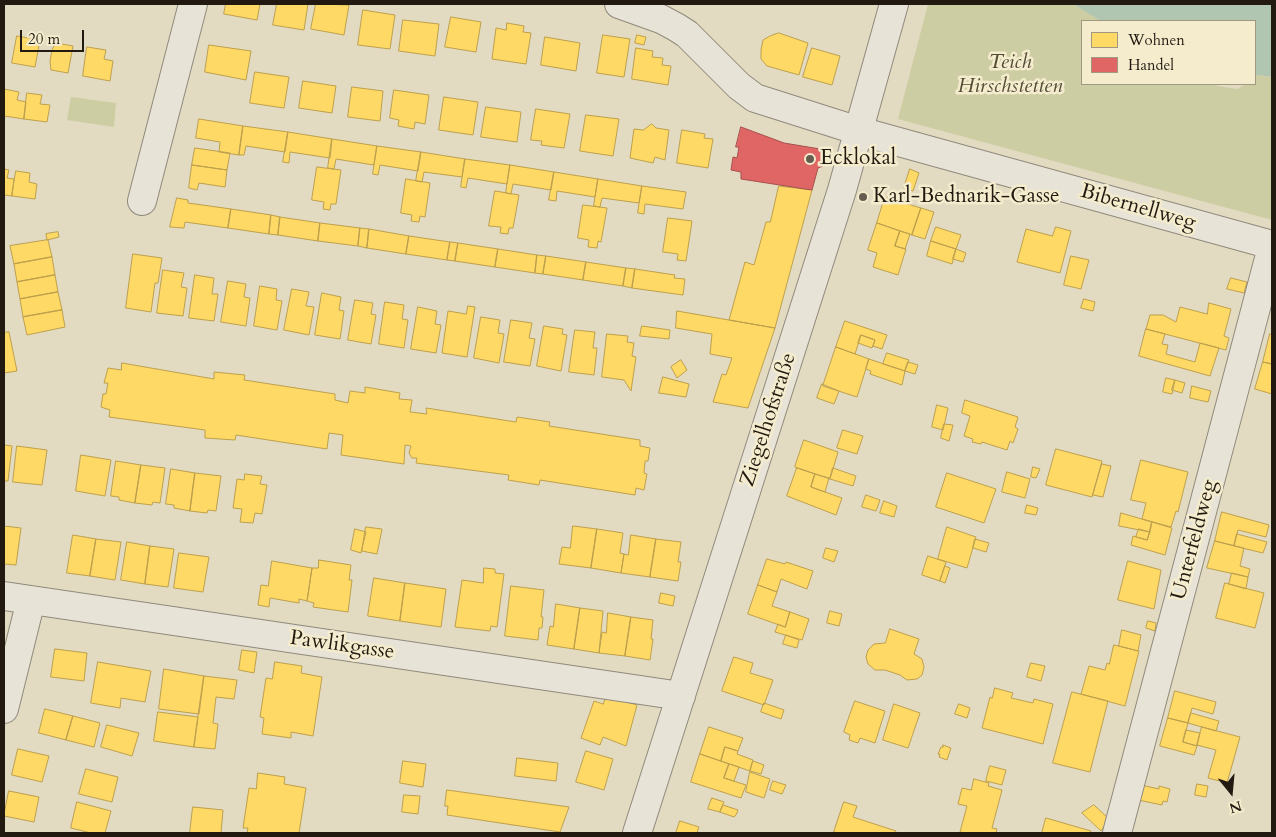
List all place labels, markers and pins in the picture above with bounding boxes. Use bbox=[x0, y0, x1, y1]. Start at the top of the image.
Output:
place label: Ecklokal bbox=[820, 146, 896, 172]
marker: Ecklokal bbox=[804, 153, 816, 165]
place label: Karl-Bednarik-Gasse bbox=[873, 184, 1060, 210]
marker: Karl-Bednarik-Gasse bbox=[857, 191, 869, 203]

